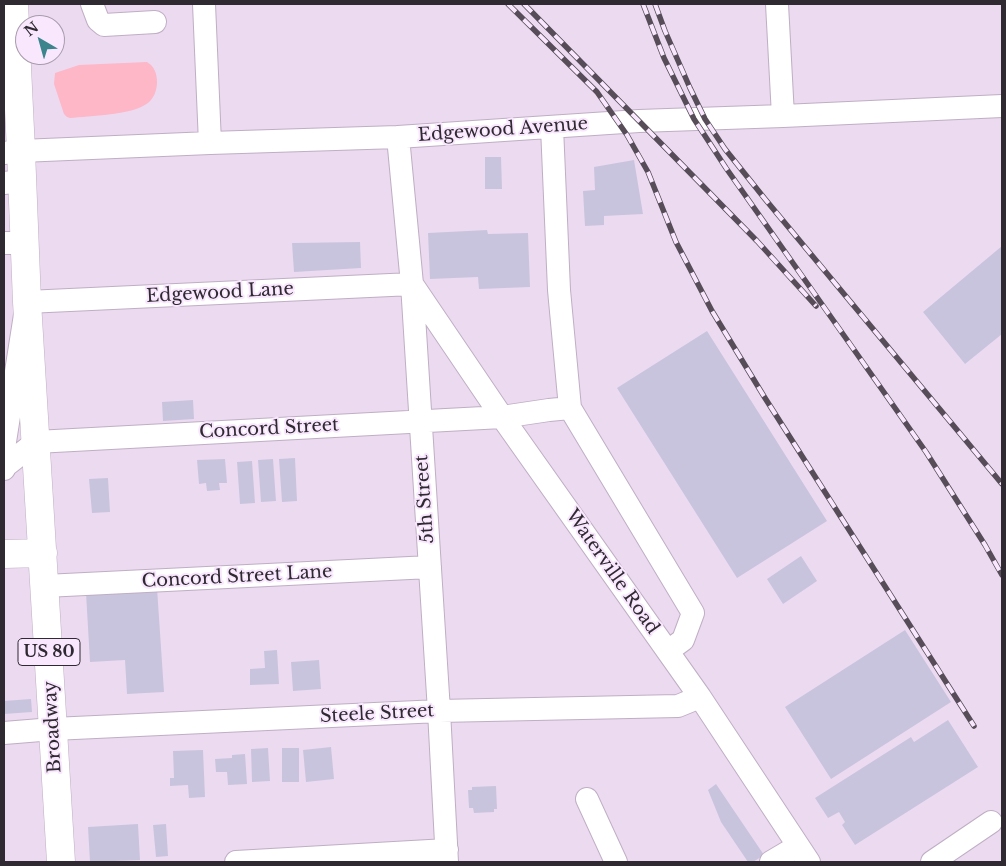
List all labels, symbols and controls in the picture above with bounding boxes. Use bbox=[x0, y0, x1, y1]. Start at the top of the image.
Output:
north arrow bbox=[15, 15, 65, 65]
text: N bbox=[21, 18, 42, 40]
street label: Edgewood Avenue bbox=[417, 113, 589, 147]
street label: Edgewood Lane bbox=[146, 278, 294, 308]
street label: Concord Street bbox=[199, 415, 339, 443]
street label: 5th Street bbox=[411, 454, 439, 544]
street label: Waterville Road bbox=[561, 505, 663, 639]
street label: Concord Street Lane bbox=[141, 561, 333, 593]
road number: US 80 bbox=[18, 638, 80, 666]
street label: Broadway bbox=[40, 680, 66, 774]
street label: Steele Street bbox=[319, 700, 435, 728]

